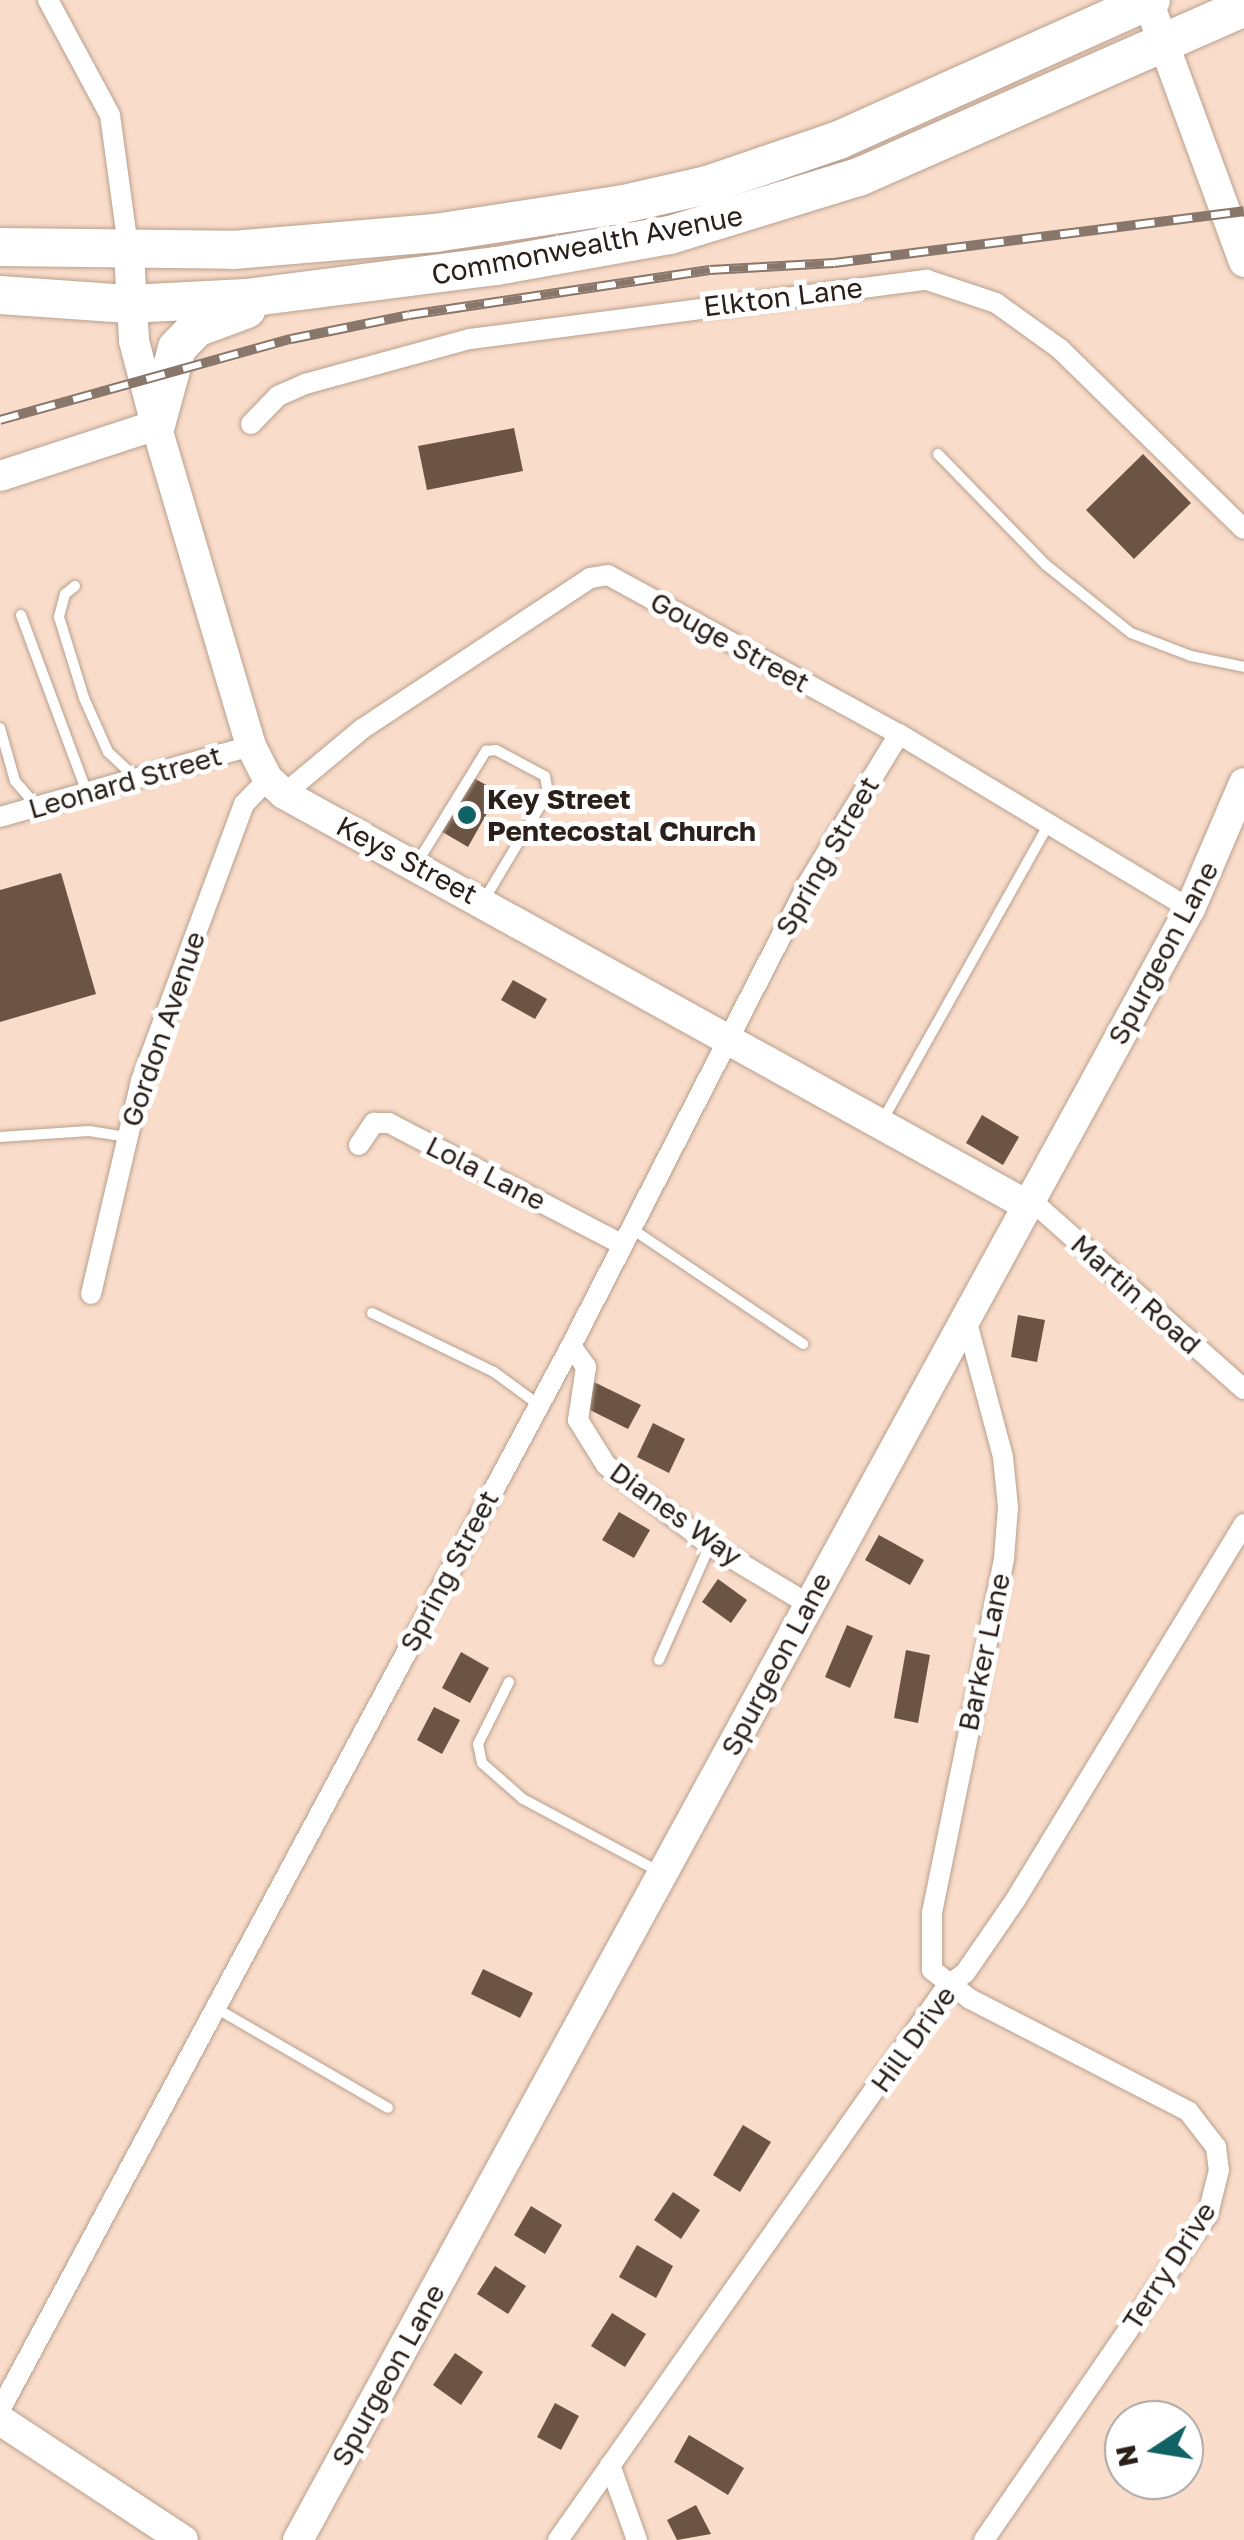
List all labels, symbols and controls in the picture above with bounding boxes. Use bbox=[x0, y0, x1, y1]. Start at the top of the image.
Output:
street label: Commonwealth Avenue bbox=[429, 198, 745, 292]
street label: Elkton Lane bbox=[701, 271, 865, 323]
street label: Gouge Street bbox=[645, 584, 815, 700]
street label: Leonard Street bbox=[24, 738, 226, 826]
street label: Spring Street bbox=[768, 771, 886, 941]
place label: Key Street Pentecostal Church bbox=[487, 782, 756, 848]
marker: Key Street Pentecostal Church bbox=[456, 804, 478, 826]
street label: Keys Street bbox=[331, 809, 483, 911]
street label: Spurgeon Lane bbox=[1101, 856, 1225, 1050]
street label: Gordon Avenue bbox=[114, 927, 212, 1131]
street label: Lola Lane bbox=[421, 1129, 551, 1217]
street label: Martin Road bbox=[1064, 1227, 1208, 1361]
street label: Dianes Way bbox=[603, 1455, 749, 1573]
street label: Spring Street bbox=[392, 1485, 506, 1657]
street label: Spurgeon Lane bbox=[714, 1567, 838, 1761]
street label: Barker Lane bbox=[951, 1570, 1017, 1734]
street label: Hill Drive bbox=[863, 1979, 963, 2099]
street label: Terry Drive bbox=[1115, 2196, 1223, 2336]
street label: Spurgeon Lane bbox=[324, 2278, 452, 2472]
north arrow bbox=[1104, 2400, 1204, 2500]
text: N bbox=[1108, 2442, 1144, 2470]

